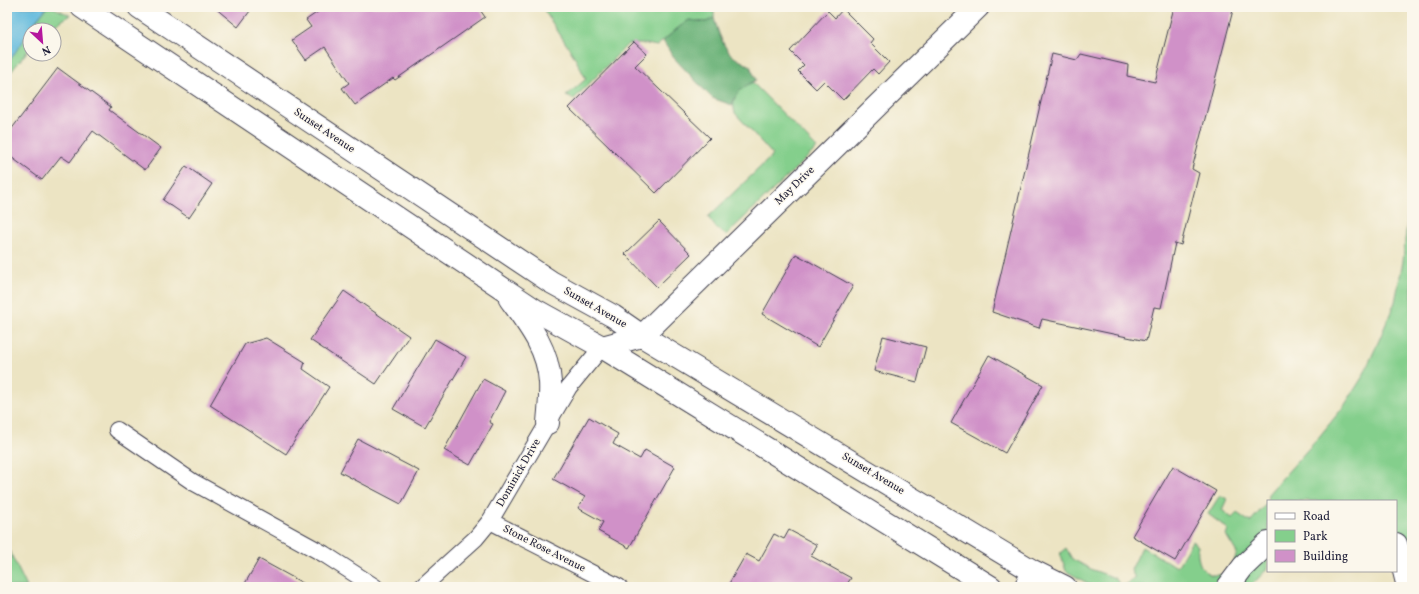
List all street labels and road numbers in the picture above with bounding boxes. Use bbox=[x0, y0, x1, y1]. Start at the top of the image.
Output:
street label: Sunset Avenue bbox=[290, 105, 358, 157]
street label: May Drive bbox=[772, 163, 818, 209]
street label: Sunset Avenue bbox=[561, 284, 629, 332]
street label: Dominick Drive bbox=[493, 436, 545, 510]
street label: Sunset Avenue bbox=[839, 449, 907, 499]
street label: Stone Rose Avenue bbox=[500, 522, 588, 576]

